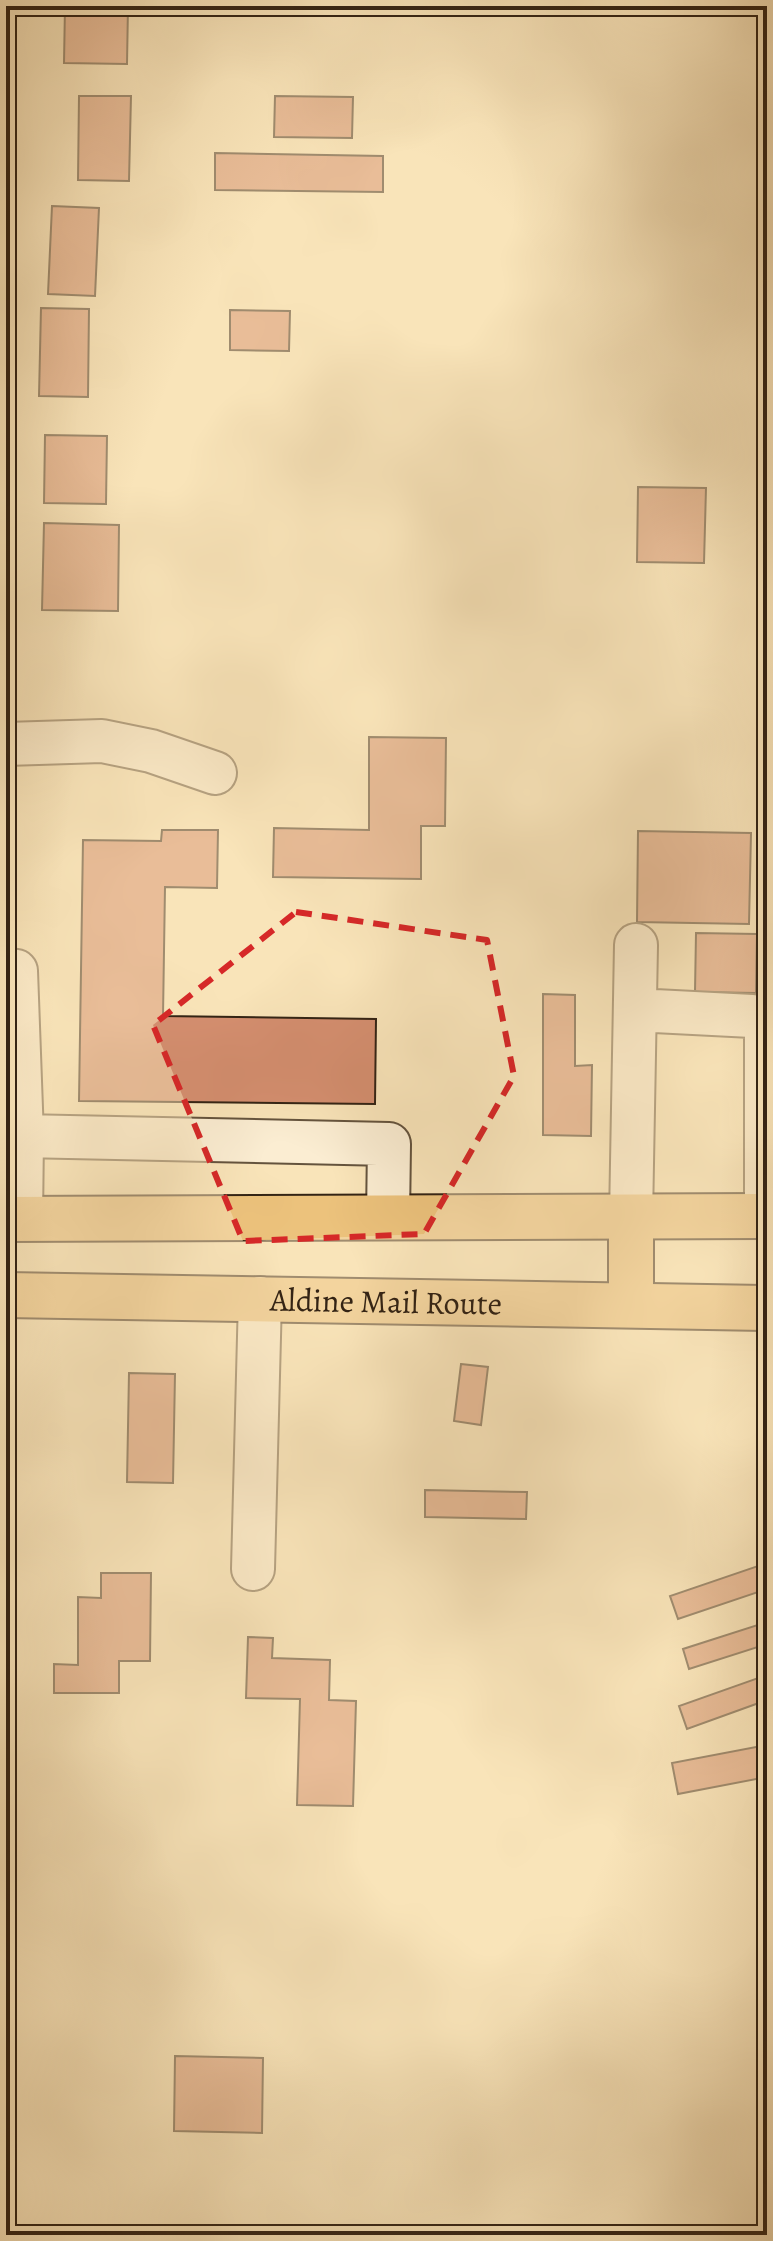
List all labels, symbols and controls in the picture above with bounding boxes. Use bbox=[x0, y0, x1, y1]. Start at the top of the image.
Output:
street label: Aldine Mail Route bbox=[269, 1277, 502, 1325]

